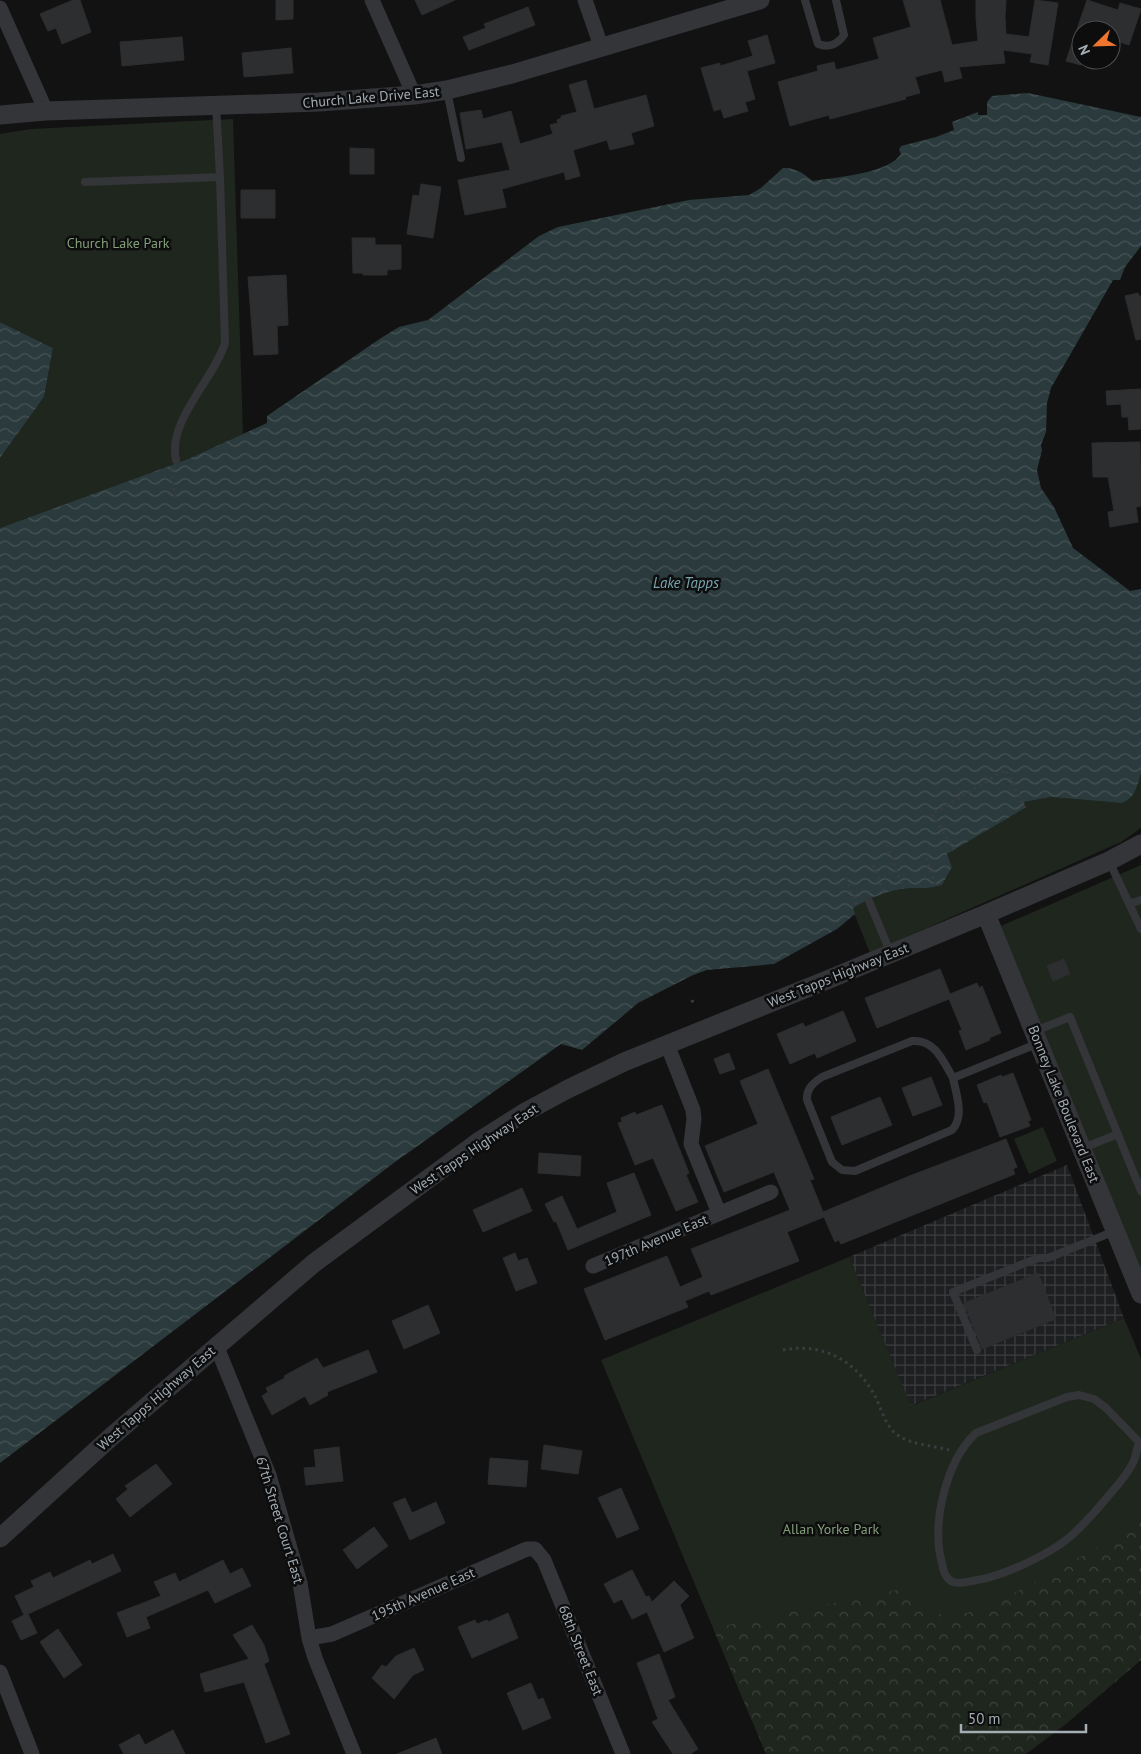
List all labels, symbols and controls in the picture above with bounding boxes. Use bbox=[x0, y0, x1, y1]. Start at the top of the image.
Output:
north arrow bbox=[1071, 20, 1121, 70]
text: N bbox=[1074, 42, 1094, 58]
street label: Church Lake Drive East bbox=[302, 82, 440, 112]
park label: Church Lake Park bbox=[67, 234, 170, 252]
water label: Lake Tapps bbox=[653, 573, 719, 592]
street label: West Tapps Highway East bbox=[765, 938, 911, 1012]
street label: Bonney Lake Boulevard East bbox=[1024, 1023, 1104, 1185]
street label: West Tapps Highway East bbox=[407, 1099, 542, 1199]
street label: 197th Avenue East bbox=[601, 1210, 711, 1270]
street label: West Tapps Highway East bbox=[93, 1342, 219, 1454]
street label: 67th Street Court East bbox=[252, 1454, 308, 1586]
park label: Allan Yorke Park bbox=[783, 1520, 879, 1538]
street label: 195th Avenue East bbox=[369, 1563, 478, 1625]
street label: 68th Street East bbox=[555, 1602, 607, 1698]
scale bar bbox=[961, 1702, 1086, 1734]
text: 50 m bbox=[968, 1709, 1001, 1728]

